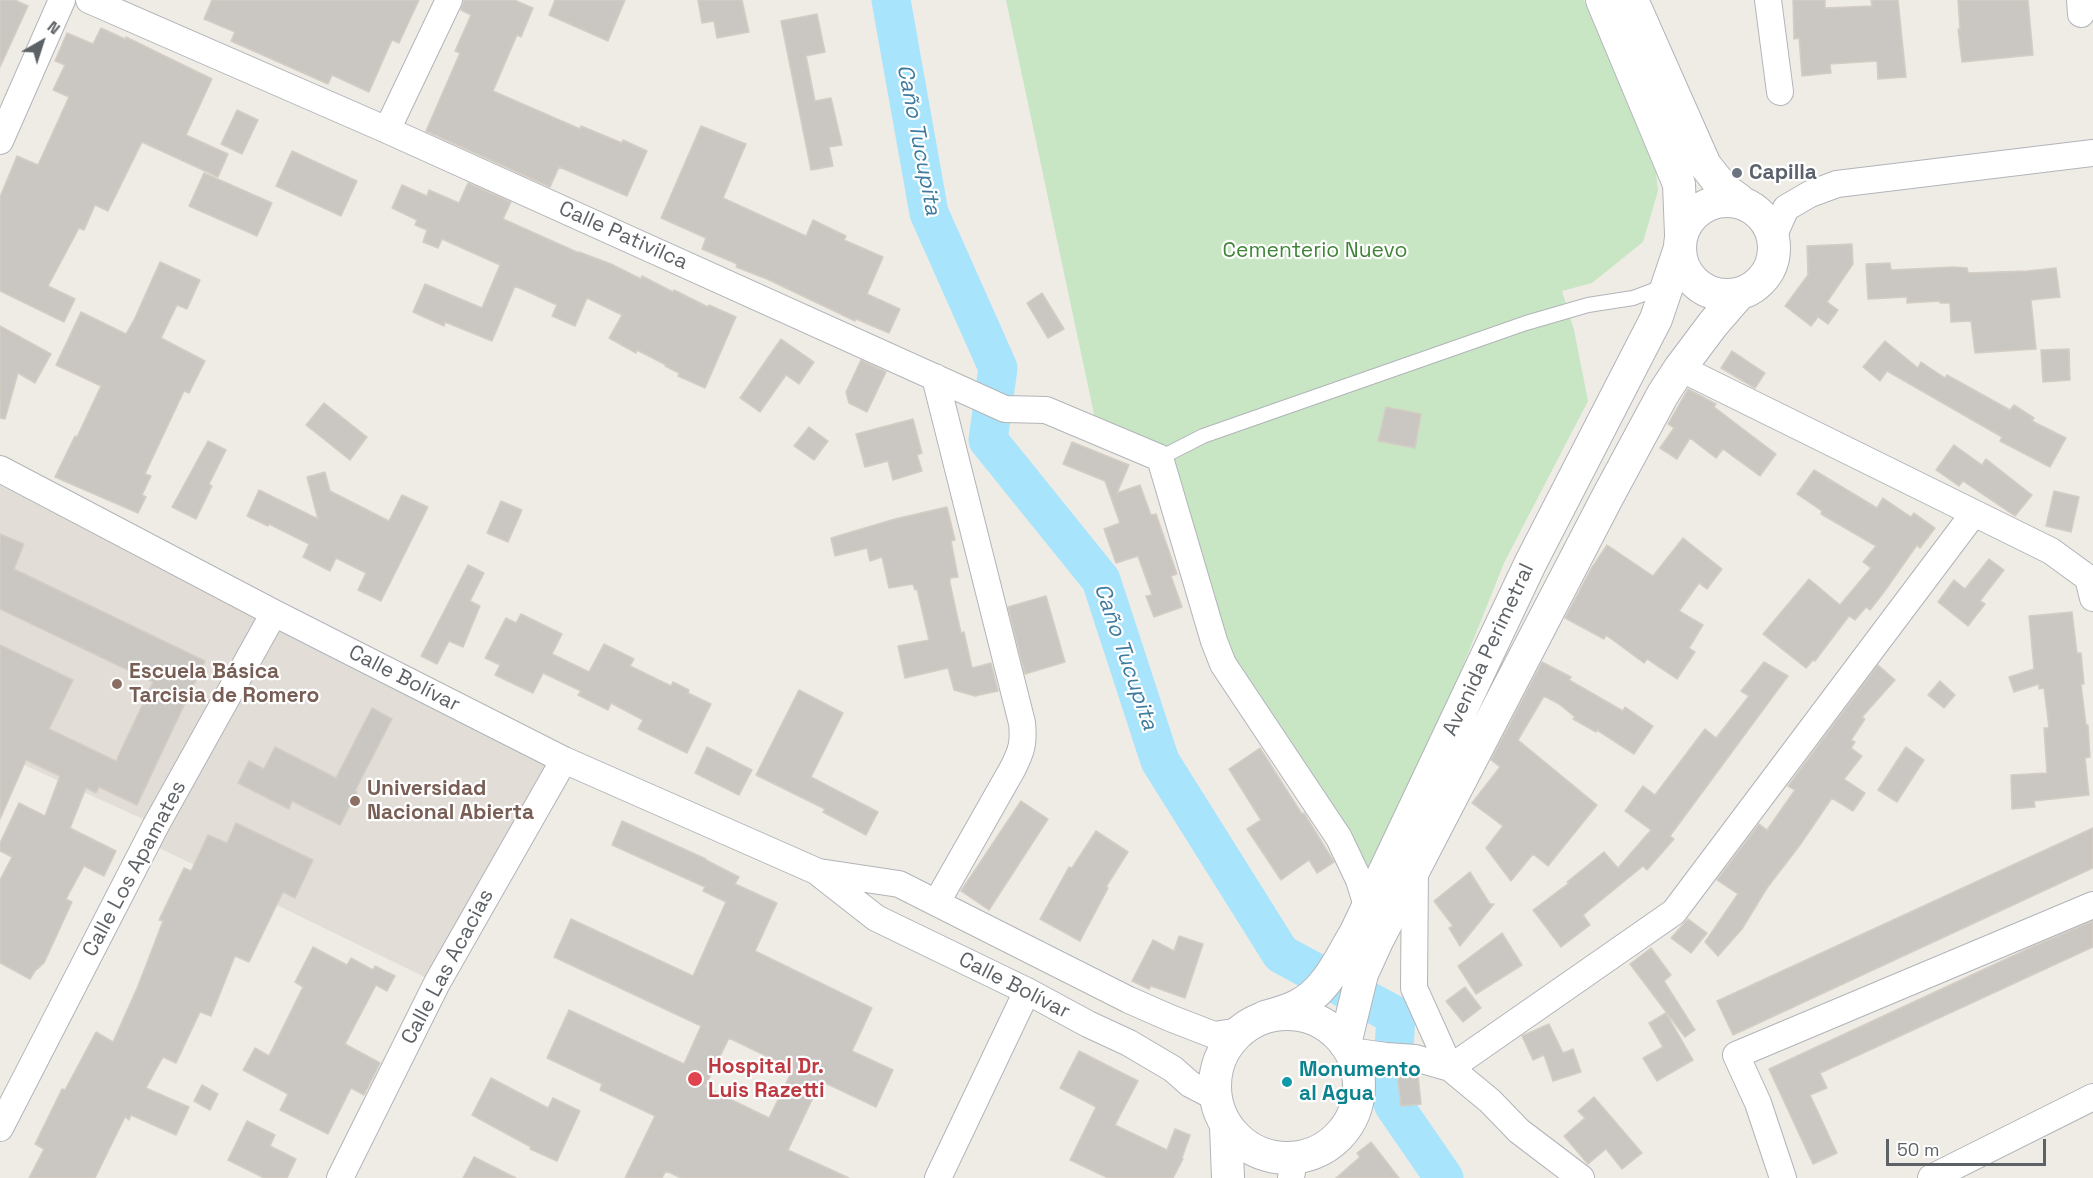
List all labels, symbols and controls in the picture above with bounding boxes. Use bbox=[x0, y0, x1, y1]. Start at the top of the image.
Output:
north arrow bbox=[12, 12, 72, 72]
text: N bbox=[43, 16, 64, 39]
water label: Caño Tucupita bbox=[890, 62, 946, 218]
place label: Capilla bbox=[1749, 160, 1817, 186]
marker: Capilla bbox=[1730, 166, 1744, 180]
street label: Calle Pativilca bbox=[555, 196, 691, 276]
park label: Cementerio Nuevo bbox=[1223, 238, 1407, 264]
street label: Avenida Perimetral bbox=[1438, 560, 1540, 740]
water label: Caño Tucupita bbox=[1088, 580, 1162, 734]
street label: Calle Bolívar bbox=[344, 640, 464, 718]
place label: Escuela Básica Tarcisia de Romero bbox=[129, 659, 319, 709]
marker: Escuela Básica Tarcisia de Romero bbox=[110, 677, 124, 691]
place label: Universidad Nacional Abierta bbox=[367, 776, 534, 826]
street label: Calle Los Apamates bbox=[78, 777, 192, 961]
marker: Universidad Nacional Abierta bbox=[348, 794, 362, 808]
street label: Calle Las Acacias bbox=[397, 885, 499, 1049]
street label: Calle Bolívar bbox=[954, 947, 1074, 1025]
place label: Hospital Dr. Luis Razetti bbox=[708, 1054, 824, 1104]
place label: Monumento al Agua bbox=[1299, 1057, 1421, 1107]
marker: Hospital Dr. Luis Razetti bbox=[686, 1070, 704, 1088]
marker: Monumento al Agua bbox=[1280, 1075, 1294, 1089]
scale bar bbox=[1889, 1127, 2050, 1165]
text: 50 m bbox=[1897, 1138, 1939, 1161]

